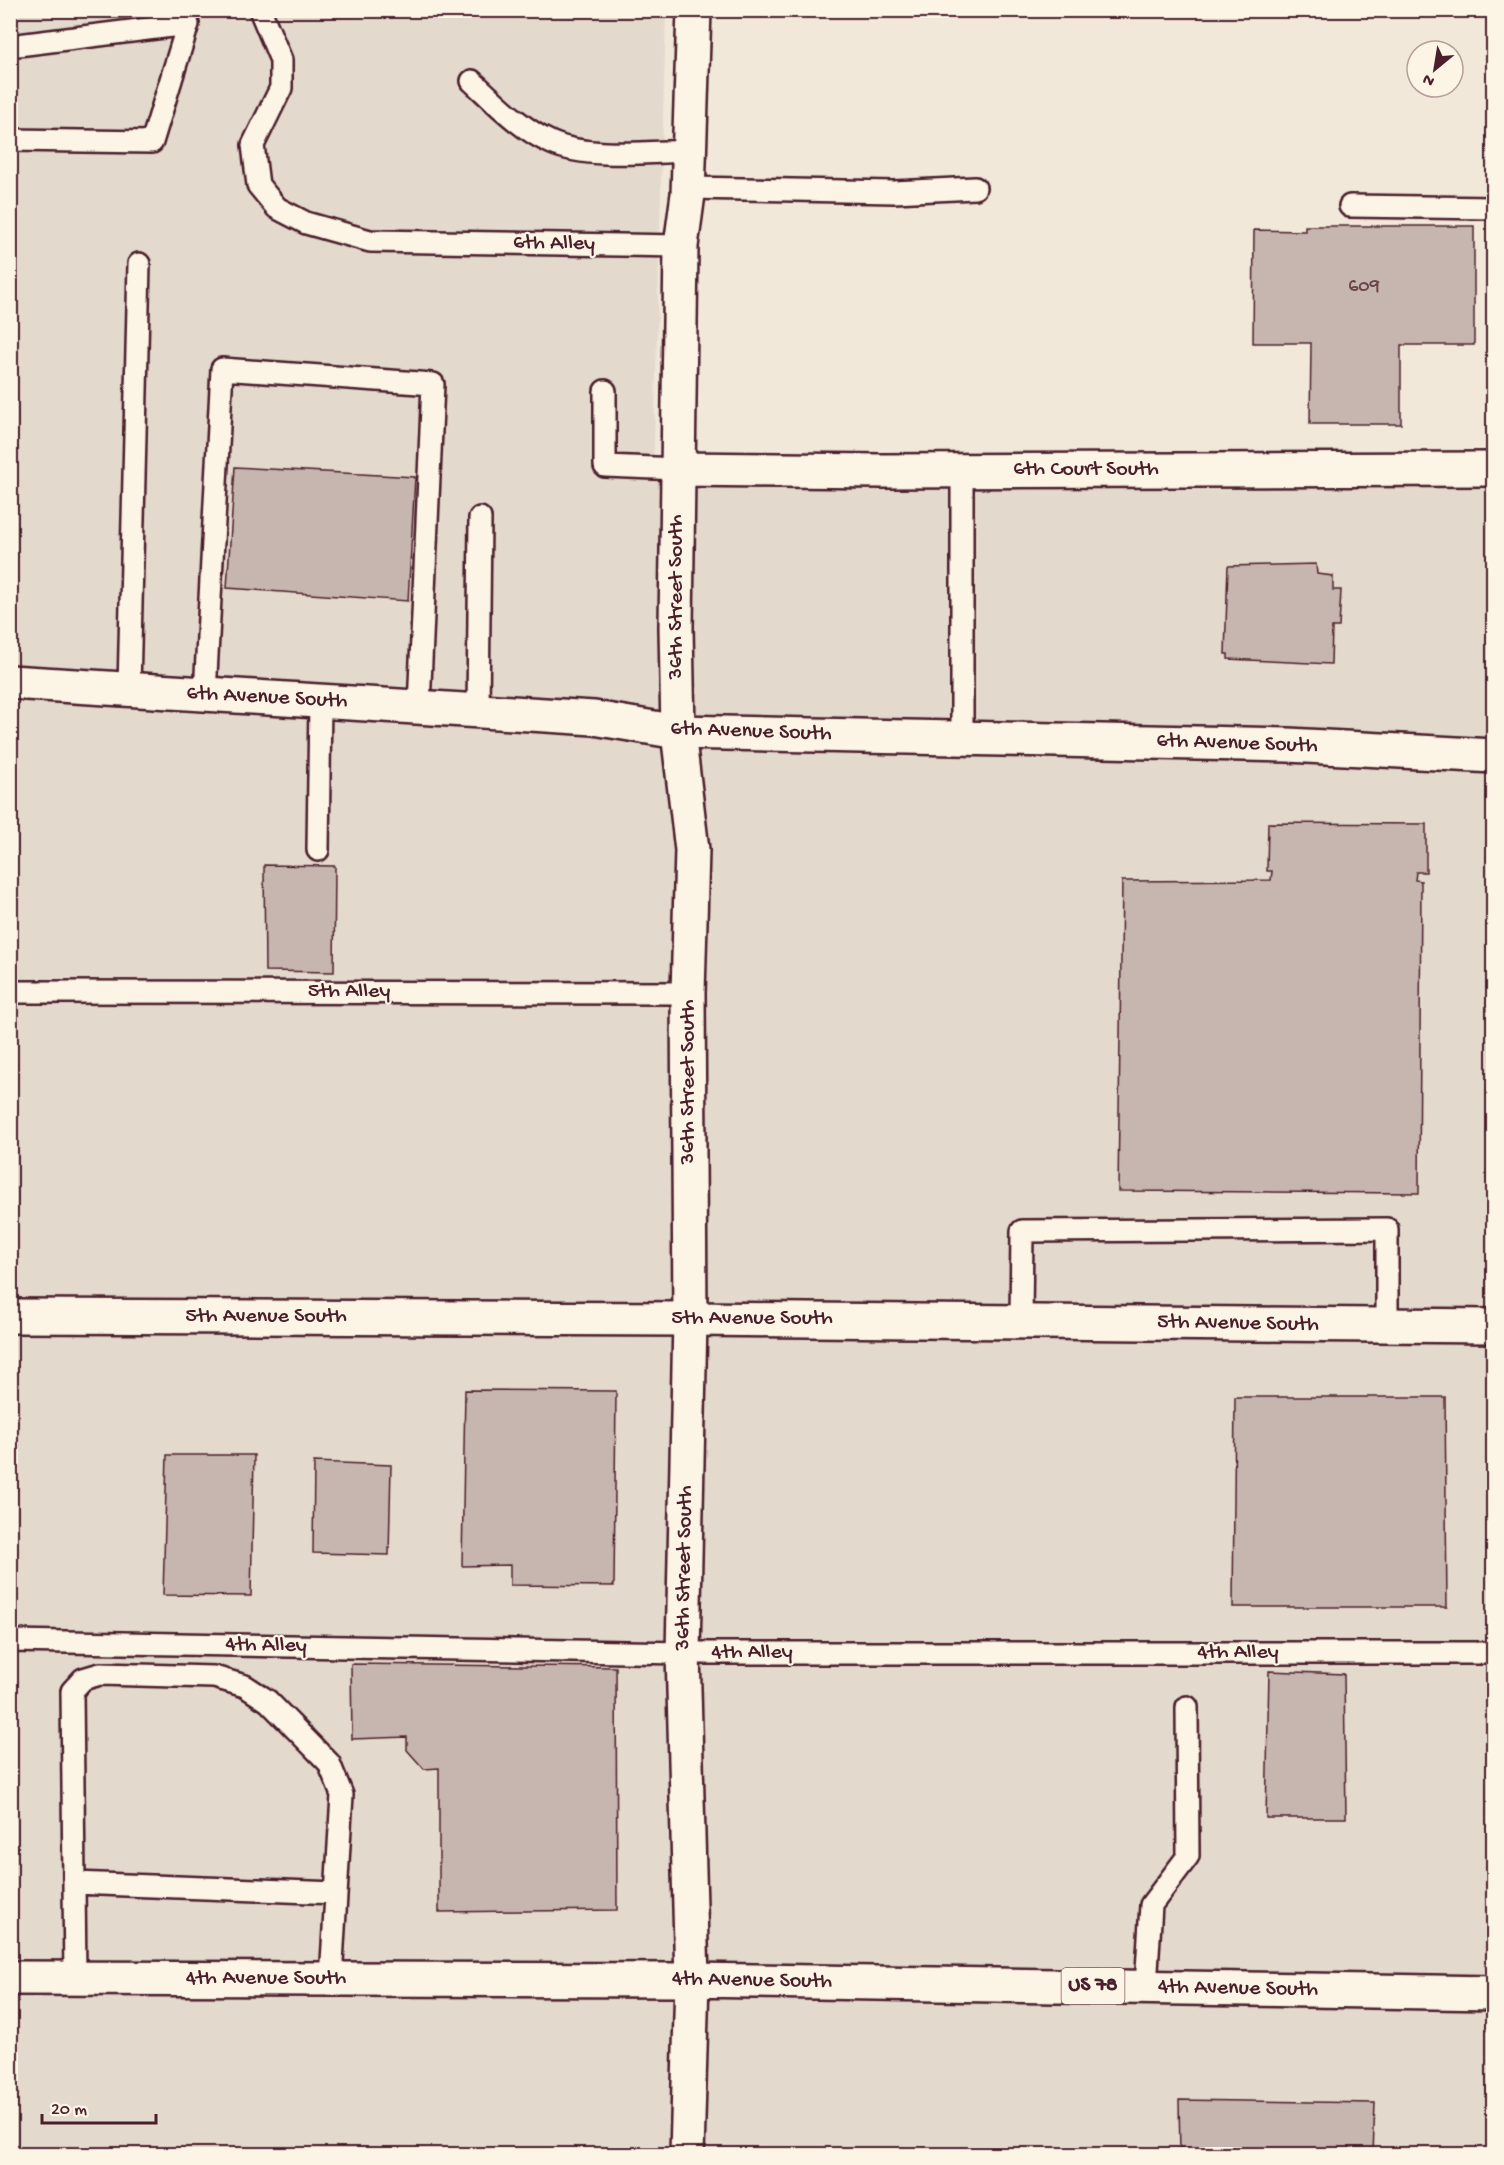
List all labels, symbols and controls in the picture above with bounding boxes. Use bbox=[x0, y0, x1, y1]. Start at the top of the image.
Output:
north arrow bbox=[1405, 39, 1465, 99]
text: N bbox=[1420, 68, 1439, 90]
street label: 6th Alley bbox=[513, 230, 595, 258]
house number: 609 bbox=[1348, 276, 1380, 299]
street label: 6th Court South bbox=[1013, 457, 1159, 483]
street label: 36th Street South bbox=[664, 514, 690, 681]
street label: 6th Avenue South bbox=[186, 681, 348, 715]
street label: 6th Avenue South bbox=[670, 716, 832, 748]
street label: 6th Avenue South bbox=[1156, 728, 1318, 760]
street label: 5th Alley bbox=[308, 979, 390, 1005]
street label: 36th Street South bbox=[676, 999, 702, 1166]
street label: 5th Avenue South bbox=[185, 1304, 347, 1330]
street label: 5th Avenue South bbox=[671, 1306, 833, 1332]
street label: 5th Avenue South bbox=[1157, 1310, 1319, 1338]
street label: 36th Street South bbox=[671, 1485, 699, 1652]
street label: 4th Alley bbox=[225, 1632, 307, 1660]
street label: 4th Alley bbox=[711, 1640, 793, 1666]
street label: 4th Alley bbox=[1197, 1640, 1279, 1666]
street label: 4th Avenue South bbox=[186, 1966, 346, 1992]
street label: 4th Avenue South bbox=[672, 1967, 833, 1995]
road number: US 78 bbox=[1062, 1968, 1124, 2004]
street label: 4th Avenue South bbox=[1158, 1975, 1319, 2003]
scale bar bbox=[42, 2087, 156, 2125]
text: 20 m bbox=[51, 2100, 87, 2121]

